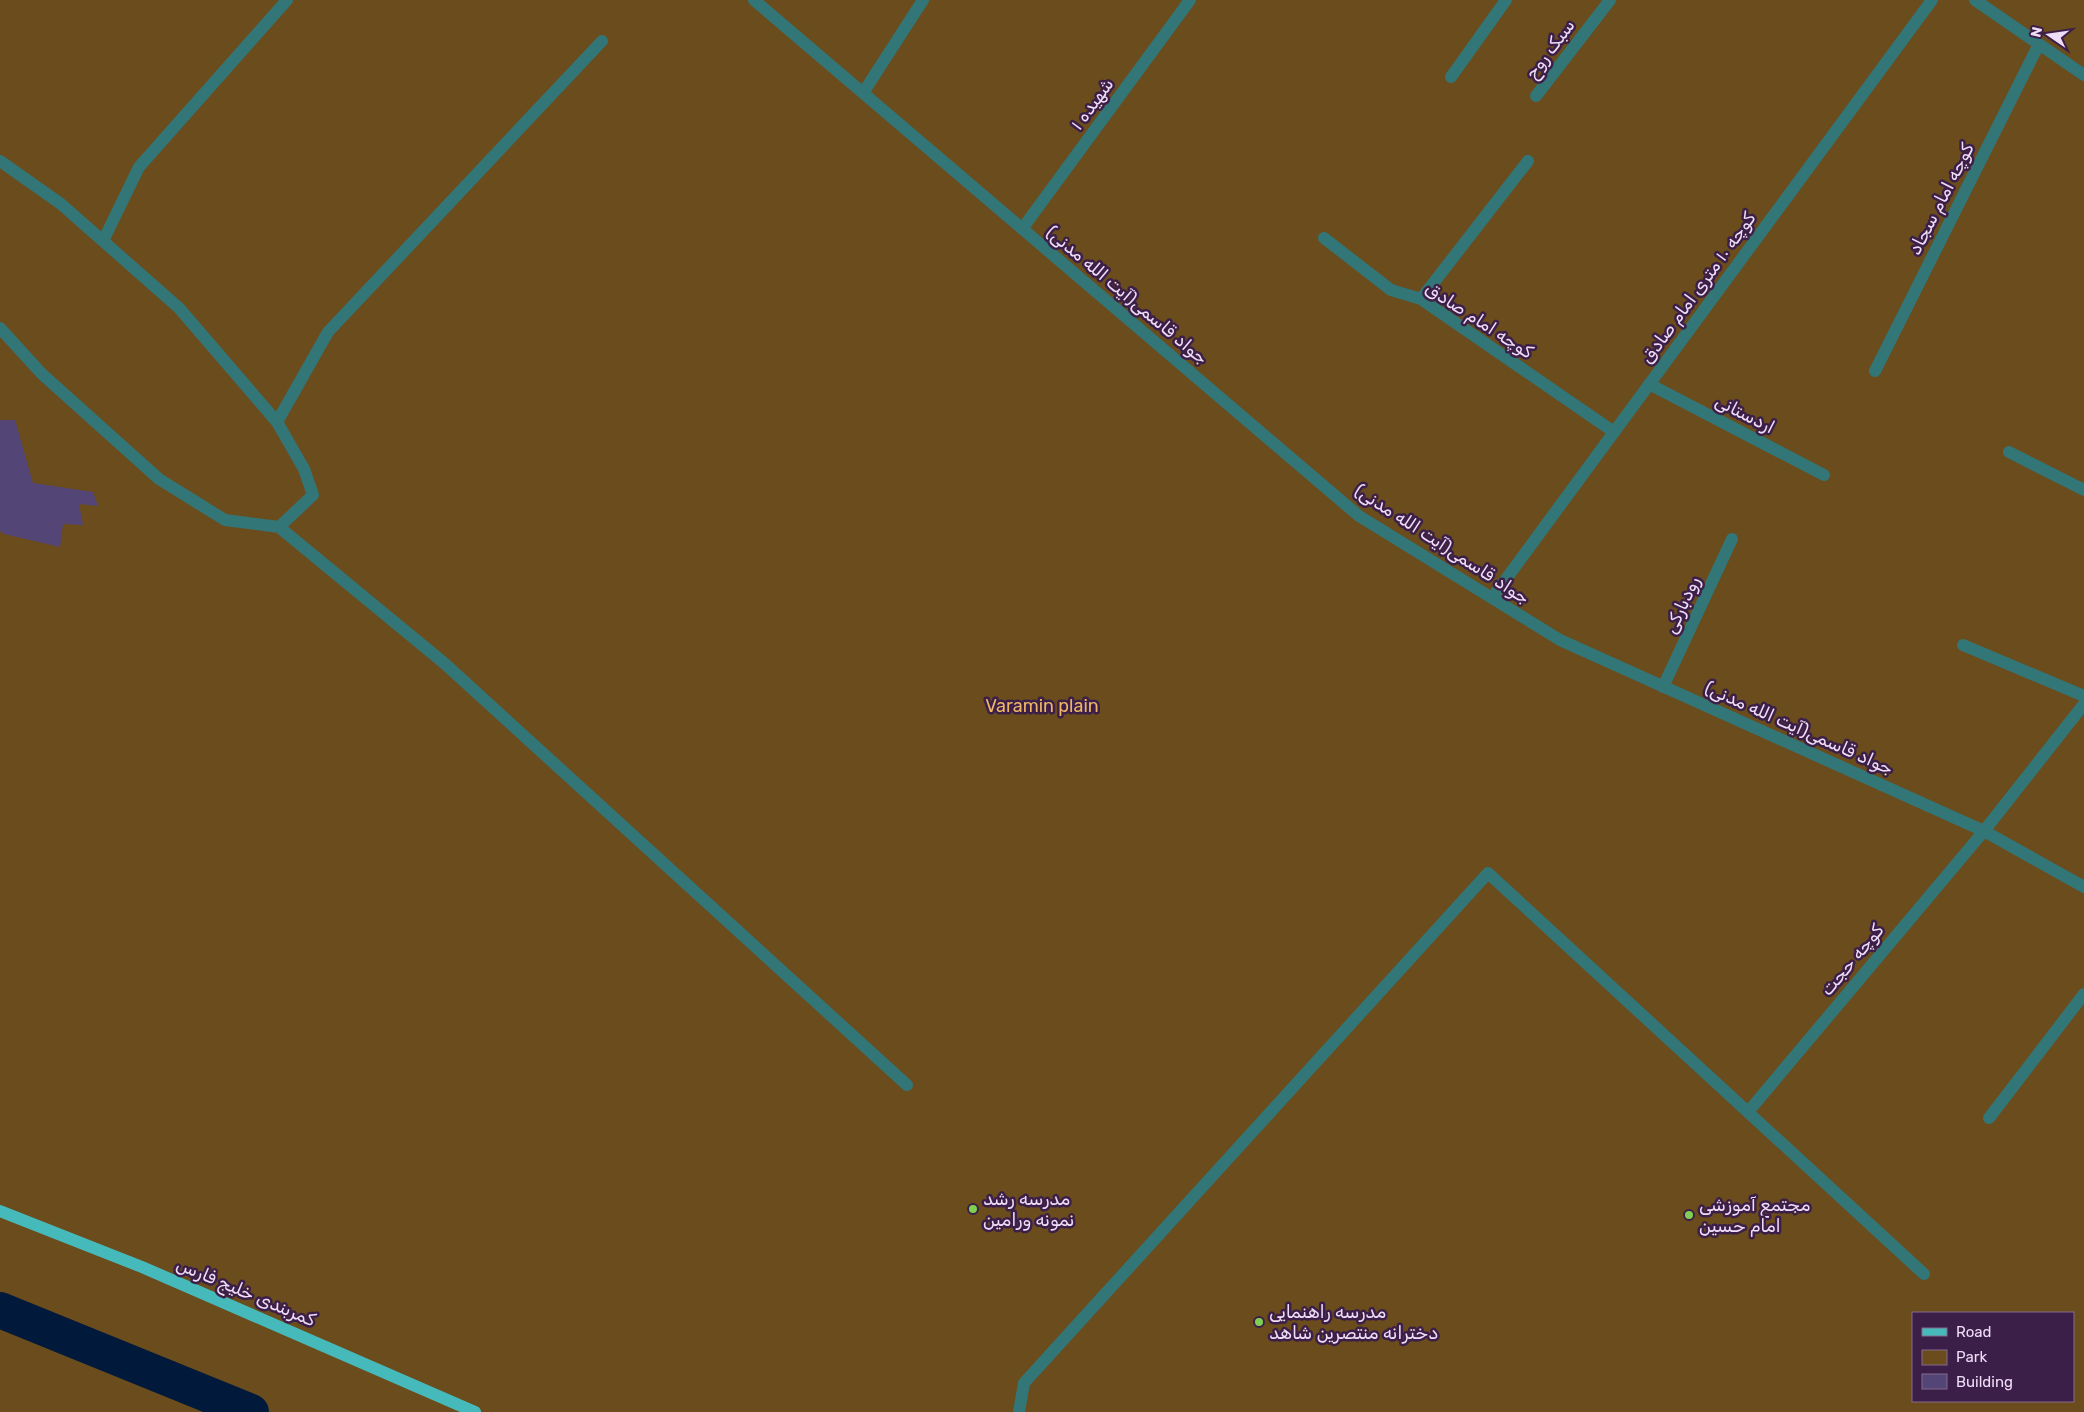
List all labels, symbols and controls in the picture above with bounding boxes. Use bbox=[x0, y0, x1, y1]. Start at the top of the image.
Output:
north arrow bbox=[2024, 10, 2074, 60]
street label: سبک روح bbox=[1520, 15, 1580, 84]
text: N bbox=[2027, 25, 2046, 39]
street label: شهیده ۱ bbox=[1066, 74, 1118, 134]
street label: کوچه امام سجاد bbox=[1903, 139, 1979, 259]
street label: کوچه ۱۰ متری امام صادق bbox=[1636, 208, 1760, 368]
street label: جواد قاسمی(آیت الله مدنی) bbox=[1042, 221, 1212, 369]
street label: کوچه امام صادق bbox=[1421, 277, 1537, 363]
street label: اردستانی bbox=[1712, 390, 1778, 438]
street label: جواد قاسمی(آیت الله مدنی) bbox=[1350, 479, 1534, 609]
street label: رودبارکی bbox=[1659, 573, 1705, 637]
street label: جواد قاسمی(آیت الله مدنی) bbox=[1701, 676, 1897, 780]
park label: Varamin plain bbox=[985, 695, 1099, 717]
street label: کوچه حجت bbox=[1816, 920, 1888, 1000]
place label: مدرسه رشد نمونه ورامین bbox=[983, 1188, 1074, 1231]
place label: مجتمع آموزشی امام حسین bbox=[1699, 1194, 1811, 1237]
marker: مدرسه رشد نمونه ورامین bbox=[967, 1203, 979, 1215]
marker: مجتمع آموزشی امام حسین bbox=[1683, 1209, 1695, 1221]
street label: کمربندی خلیج فارس bbox=[173, 1253, 319, 1332]
place label: مدرسه راهنمایی دخترانه منتصرین شاهد bbox=[1269, 1301, 1438, 1344]
legend bbox=[1912, 1312, 2074, 1402]
marker: مدرسه راهنمایی دخترانه منتصرین شاهد bbox=[1253, 1316, 1265, 1328]
text: Road bbox=[1956, 1323, 1992, 1341]
text: Park bbox=[1956, 1348, 1987, 1366]
text: Building bbox=[1956, 1373, 2013, 1391]

